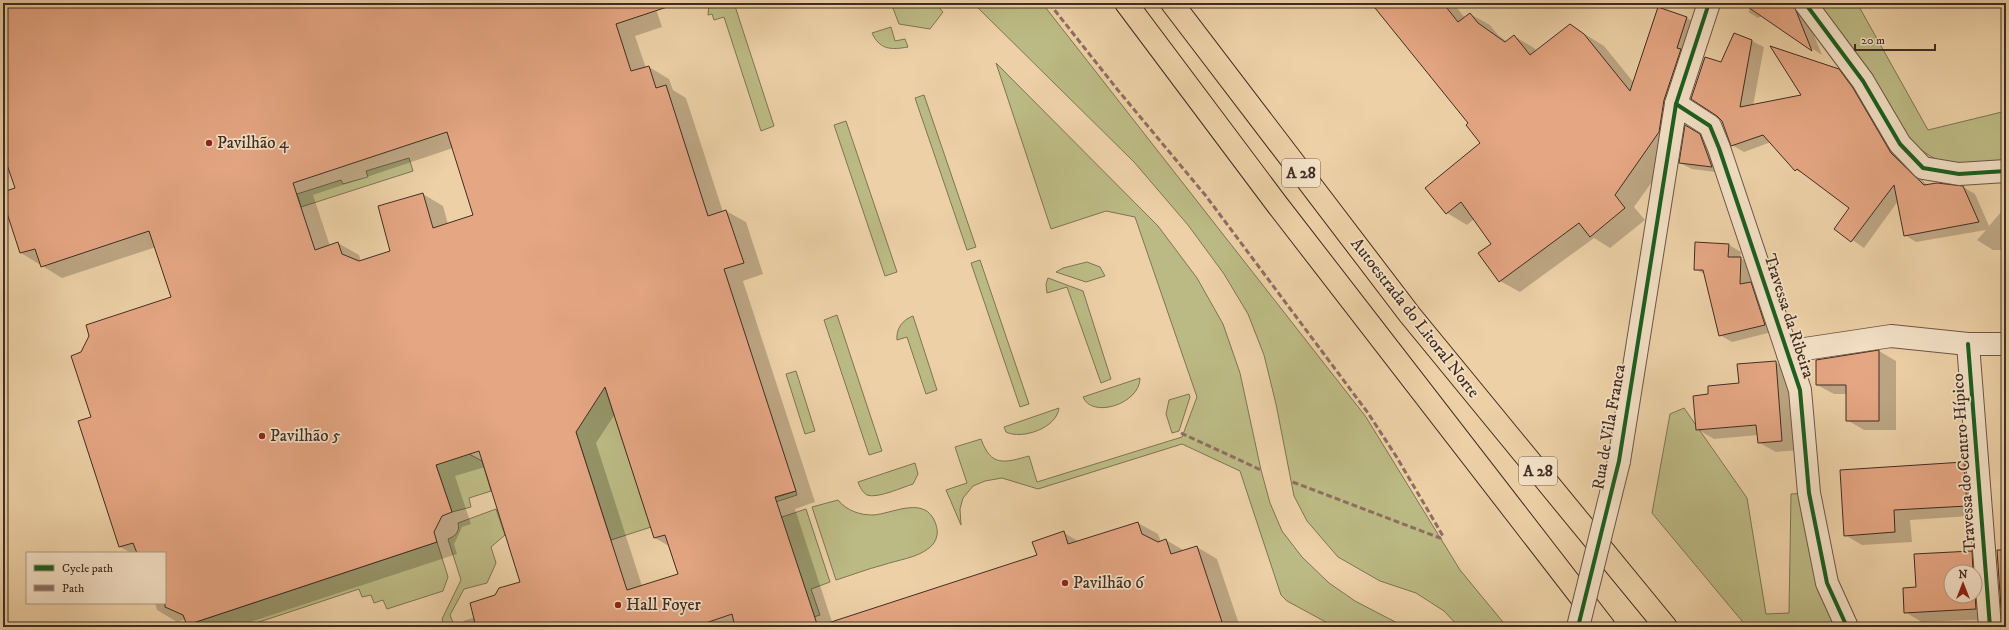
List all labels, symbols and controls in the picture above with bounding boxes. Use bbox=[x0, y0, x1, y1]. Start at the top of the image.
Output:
scale bar bbox=[1855, 26, 1935, 52]
text: 20 m bbox=[1861, 33, 1885, 48]
place label: Pavilhão 4 bbox=[217, 132, 290, 154]
marker: Pavilhão 4 bbox=[204, 138, 214, 148]
road number: A 28 bbox=[1282, 159, 1320, 187]
street label: Autoestrada do Litoral Norte bbox=[1346, 233, 1484, 403]
street label: Travessa da Ribeira bbox=[1759, 251, 1820, 382]
street label: Rua de Vila Franca bbox=[1587, 362, 1631, 491]
street label: Travessa do Centro Hípico bbox=[1947, 373, 1981, 553]
place label: Pavilhão 5 bbox=[270, 425, 341, 447]
marker: Pavilhão 5 bbox=[257, 431, 267, 441]
road number: A 28 bbox=[1519, 457, 1557, 485]
legend bbox=[26, 552, 166, 604]
text: Cycle path bbox=[62, 561, 114, 576]
north arrow bbox=[1943, 564, 1983, 604]
text: N bbox=[1958, 568, 1968, 582]
place label: Pavilhão 6 bbox=[1073, 572, 1145, 594]
marker: Pavilhão 6 bbox=[1060, 578, 1070, 588]
text: Path bbox=[62, 581, 85, 596]
place label: Hall Foyer bbox=[626, 594, 702, 616]
marker: Hall Foyer bbox=[613, 600, 623, 610]

